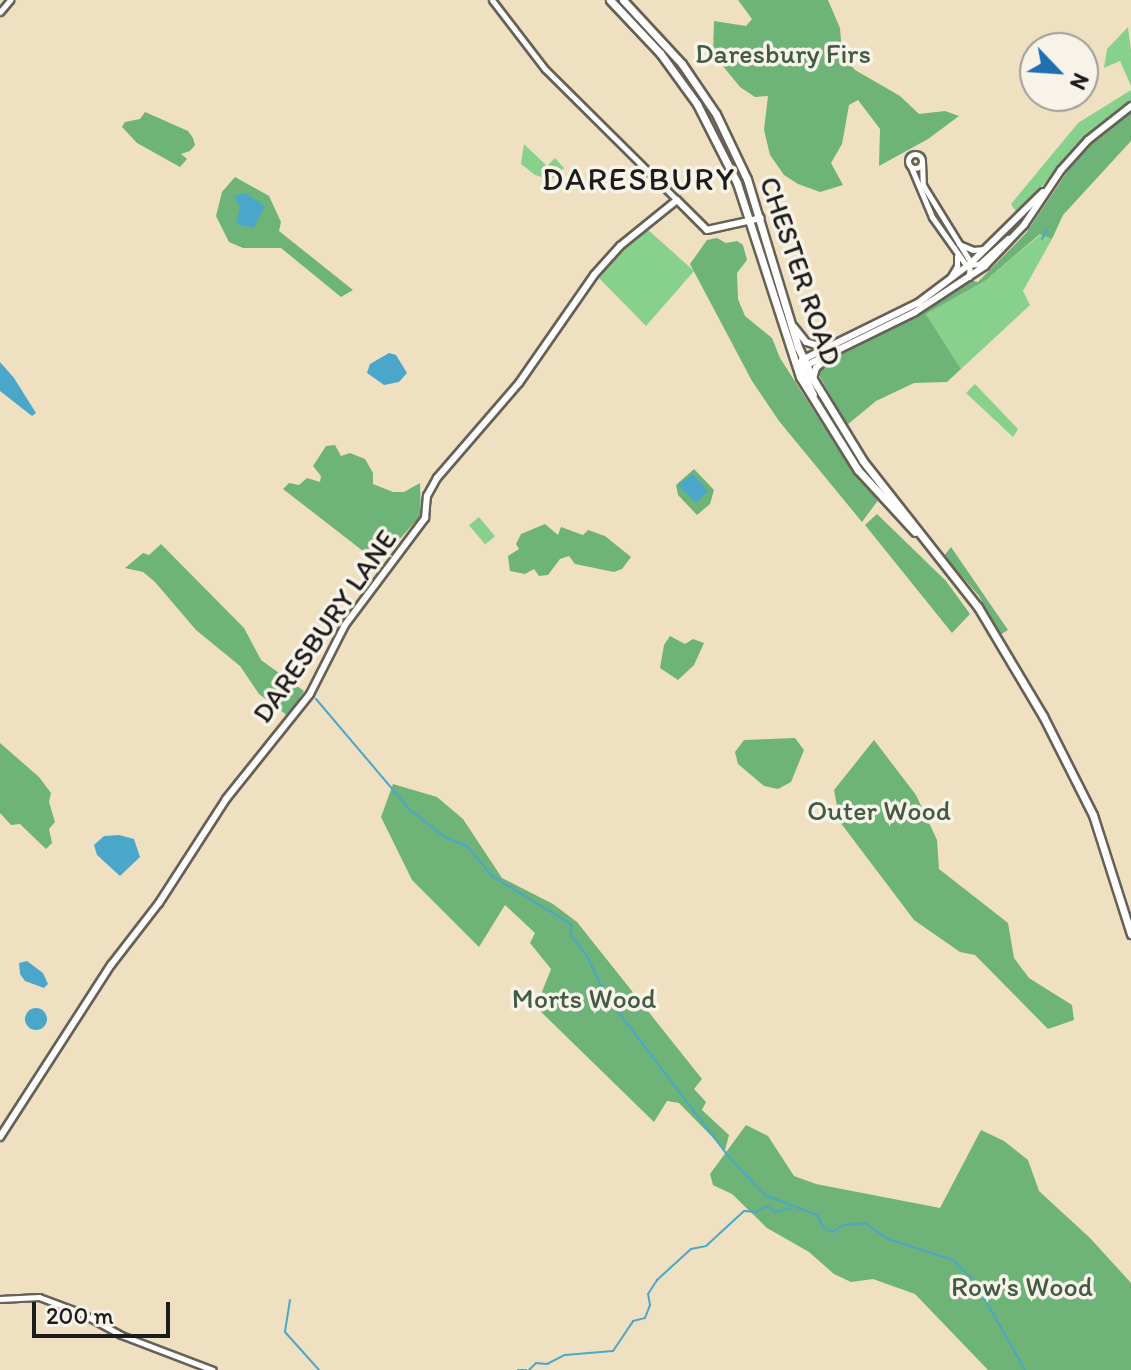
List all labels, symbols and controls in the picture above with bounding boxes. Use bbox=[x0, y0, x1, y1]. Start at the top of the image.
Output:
north arrow bbox=[1019, 32, 1099, 112]
park label: Daresbury Firs bbox=[695, 36, 871, 70]
text: N bbox=[1064, 69, 1095, 94]
district label: DARESBURY bbox=[541, 160, 737, 198]
street label: CHESTER ROAD bbox=[753, 173, 849, 369]
street label: DARESBURY LANE bbox=[245, 523, 403, 729]
park label: Outer Wood bbox=[807, 793, 951, 827]
park label: Morts Wood bbox=[512, 981, 656, 1015]
park label: Row's Wood bbox=[951, 1269, 1093, 1303]
scale bar bbox=[36, 1286, 174, 1336]
text: 200 m bbox=[46, 1301, 114, 1330]

